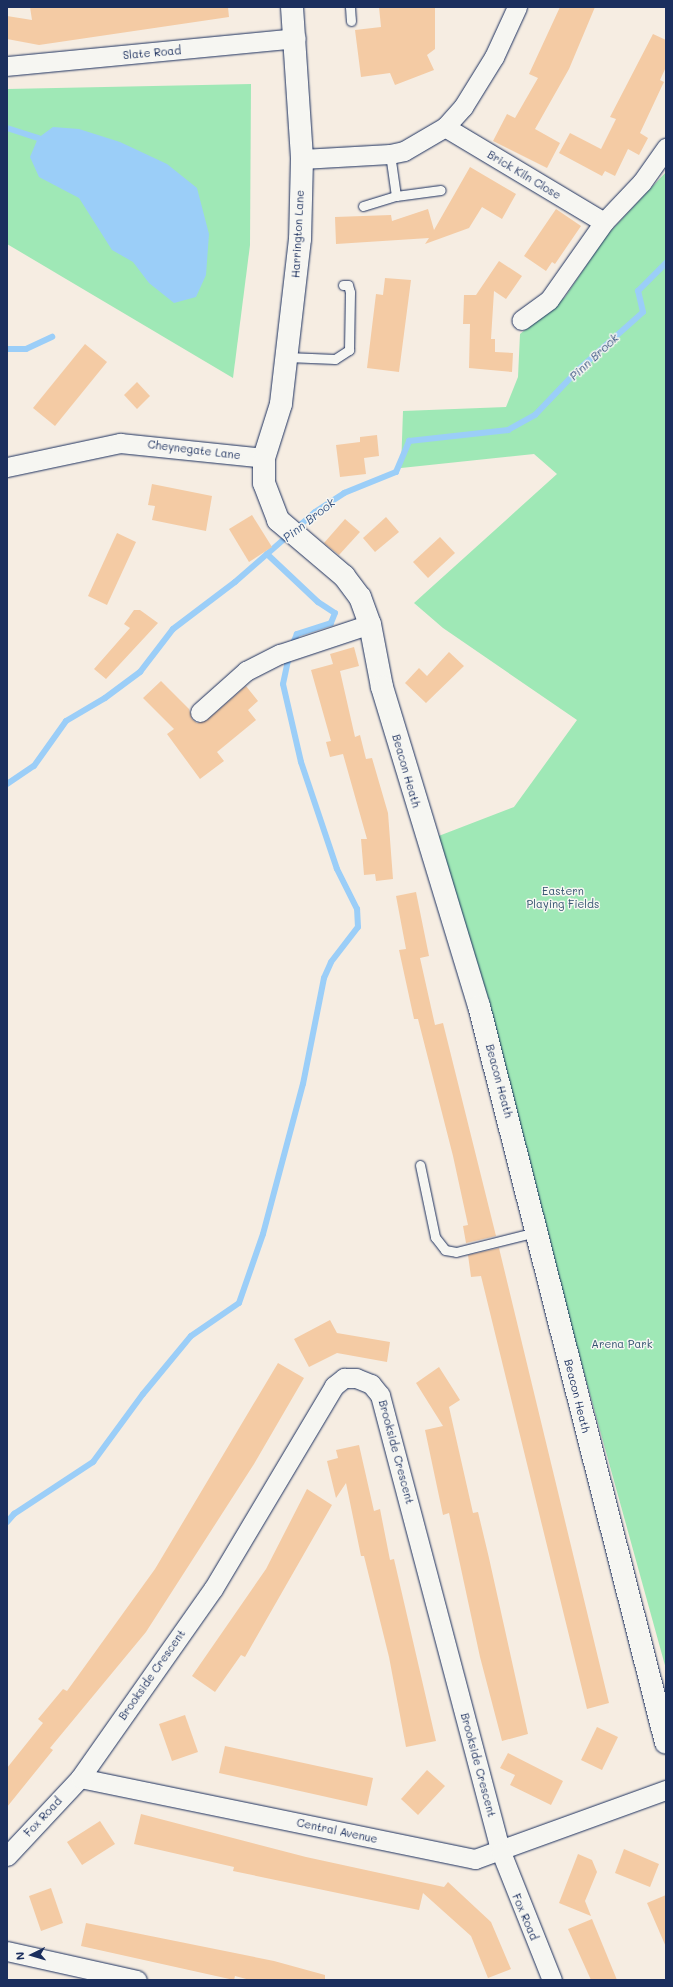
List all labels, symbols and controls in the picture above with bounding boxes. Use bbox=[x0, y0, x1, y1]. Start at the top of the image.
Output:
street label: Slate Road bbox=[122, 44, 182, 62]
street label: Brick Kiln Close bbox=[485, 148, 563, 202]
street label: Harrington Lane bbox=[289, 190, 307, 278]
water label: Pinn Brook bbox=[566, 331, 622, 383]
street label: Cheynegate Lane bbox=[147, 438, 241, 462]
water label: Pinn Brook bbox=[280, 495, 338, 545]
street label: Beacon Heath bbox=[389, 733, 423, 809]
park label: Eastern Playing Fields bbox=[527, 885, 599, 911]
street label: Beacon Heath bbox=[483, 1043, 515, 1119]
park label: Arena Park bbox=[591, 1337, 653, 1351]
street label: Beacon Heath bbox=[561, 1358, 593, 1434]
street label: Brookside Crescent bbox=[376, 1399, 416, 1505]
street label: Brookside Crescent bbox=[116, 1627, 188, 1723]
street label: Brookside Crescent bbox=[458, 1712, 498, 1818]
street label: Fox Road bbox=[21, 1795, 65, 1839]
street label: Central Avenue bbox=[295, 1816, 379, 1846]
street label: Fox Road bbox=[509, 1892, 541, 1942]
north arrow bbox=[12, 1935, 52, 1975]
text: N bbox=[12, 1951, 27, 1961]

